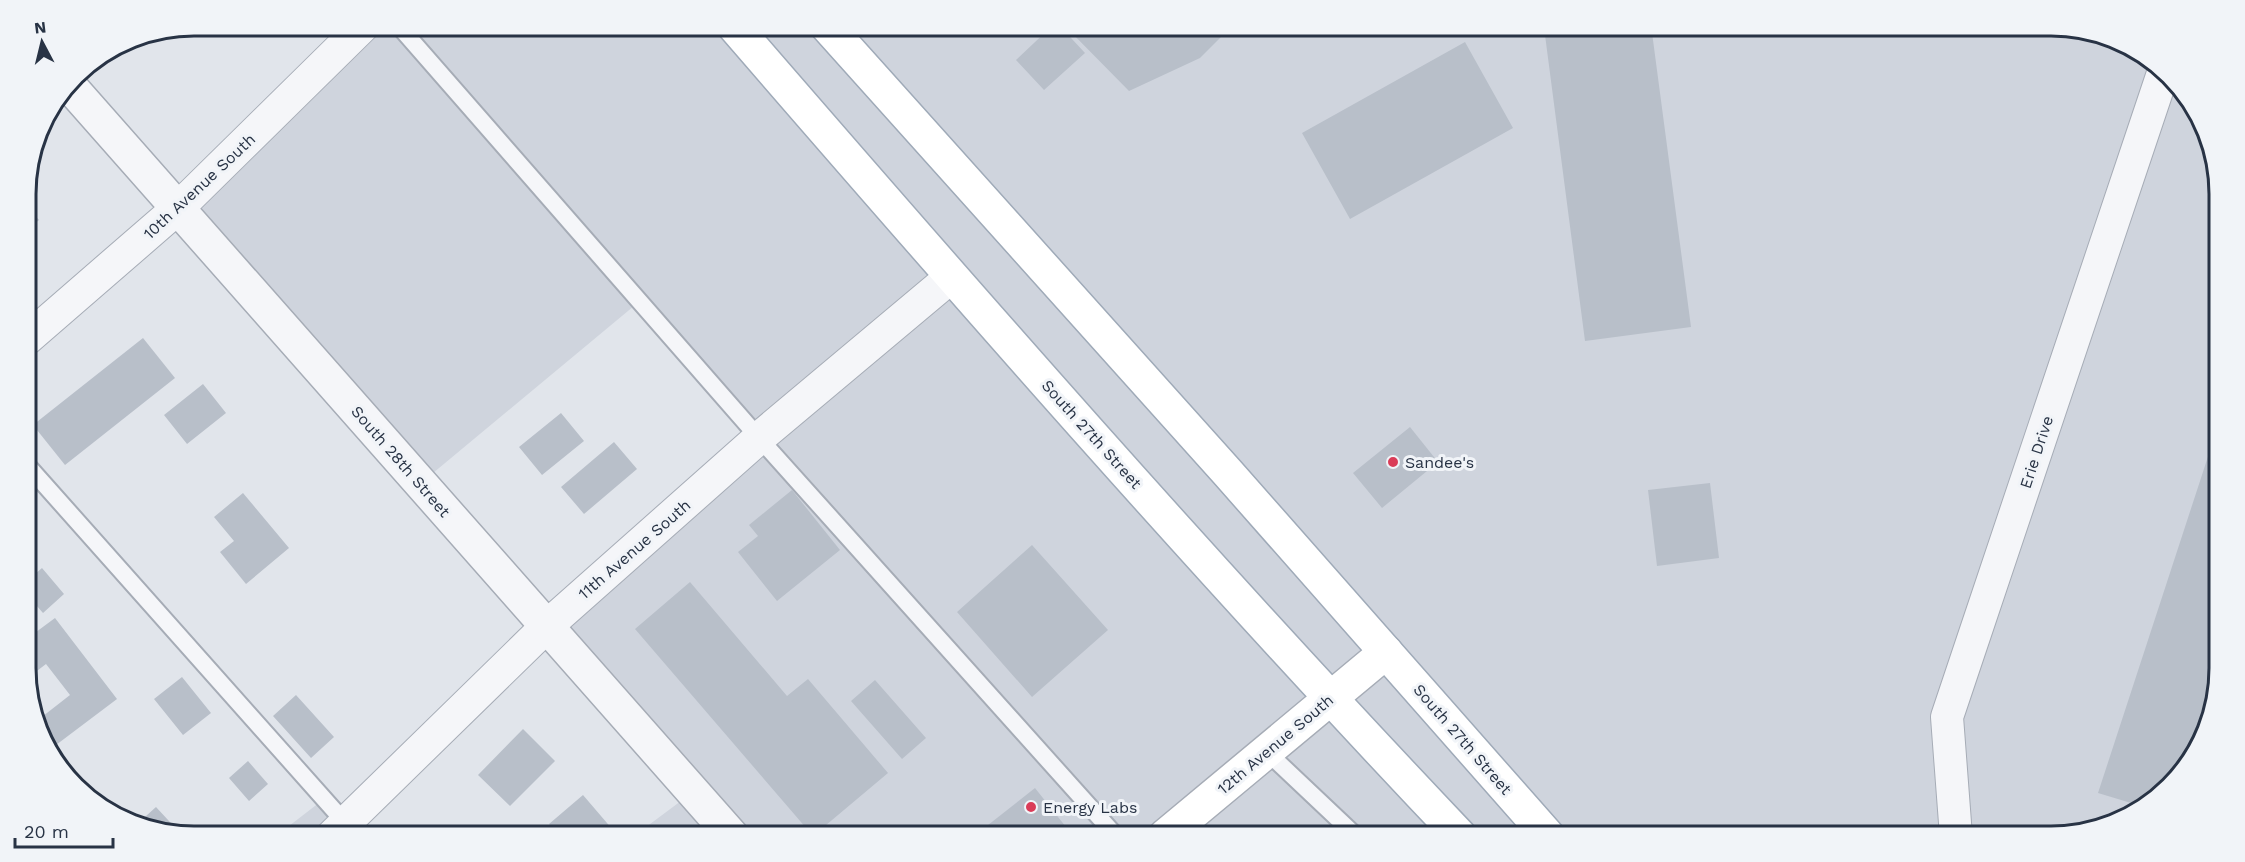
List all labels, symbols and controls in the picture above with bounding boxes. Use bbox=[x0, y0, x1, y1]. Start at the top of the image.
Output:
north arrow bbox=[12, 12, 72, 72]
text: N bbox=[33, 17, 47, 38]
street label: 10th Avenue South bbox=[139, 130, 259, 243]
street label: South 27th Street bbox=[1038, 376, 1146, 493]
street label: South 28th Street bbox=[347, 402, 454, 521]
street label: Erie Drive bbox=[2016, 413, 2057, 491]
place label: Sandee's bbox=[1405, 453, 1474, 472]
marker: Sandee's bbox=[1386, 455, 1400, 469]
street label: 11th Avenue South bbox=[574, 496, 694, 603]
street label: South 27th Street bbox=[1410, 680, 1516, 799]
street label: 12th Avenue South bbox=[1214, 690, 1337, 798]
place label: Energy Labs bbox=[1043, 798, 1137, 817]
marker: Energy Labs bbox=[1024, 800, 1038, 814]
scale bar bbox=[15, 811, 112, 849]
text: 20 m bbox=[24, 821, 69, 842]

